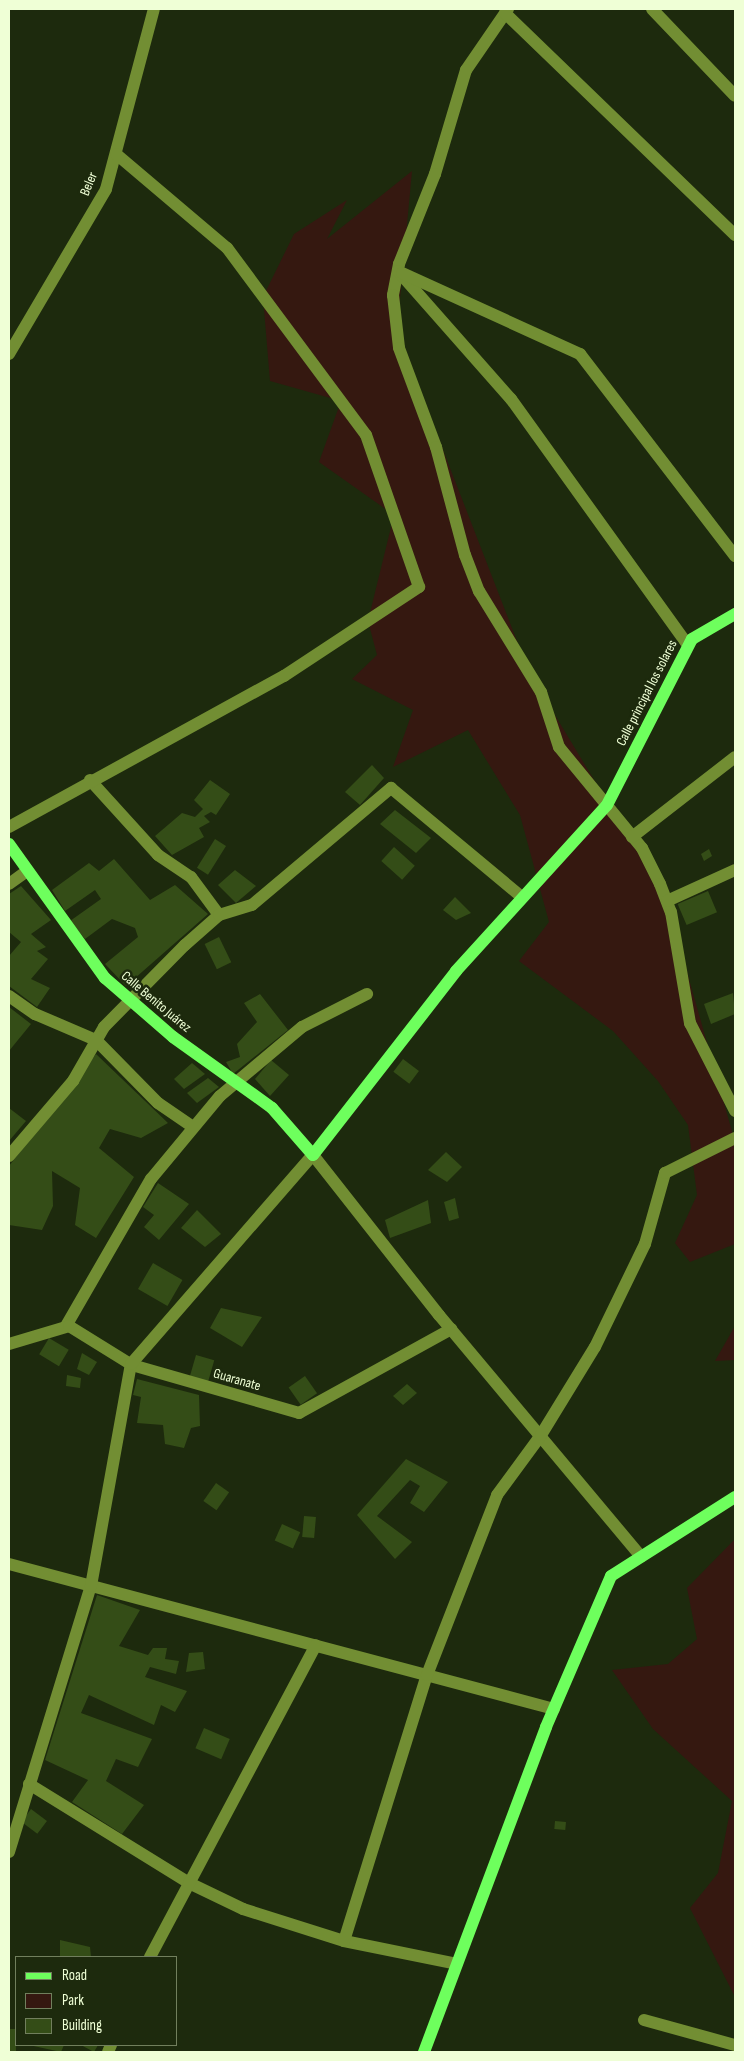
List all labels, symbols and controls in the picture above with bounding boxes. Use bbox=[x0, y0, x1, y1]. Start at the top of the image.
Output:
street label: Beler bbox=[77, 170, 101, 198]
street label: Calle principal los solares bbox=[613, 637, 681, 749]
street label: Calle Benito Juárez bbox=[118, 968, 194, 1036]
street label: Guaranate bbox=[211, 1365, 263, 1395]
legend bbox=[15, 1956, 178, 2046]
text: Road bbox=[62, 1966, 87, 1985]
text: Park bbox=[62, 1991, 84, 2010]
text: Building bbox=[62, 2016, 102, 2035]

